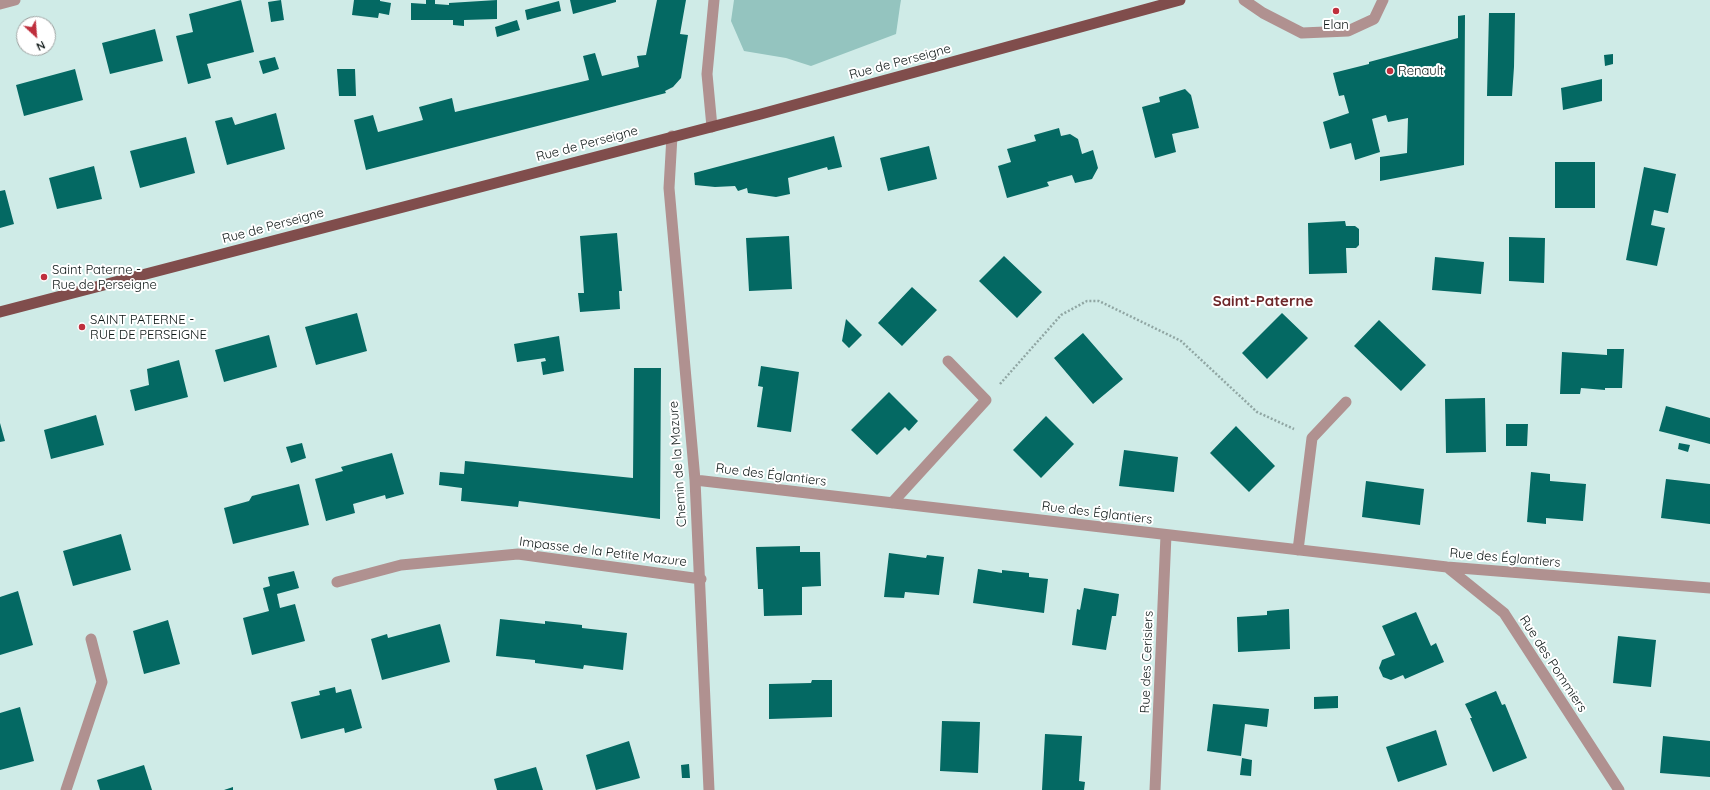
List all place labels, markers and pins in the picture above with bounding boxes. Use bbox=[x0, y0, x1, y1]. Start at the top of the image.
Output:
marker: Elan bbox=[1331, 6, 1341, 16]
place label: Elan bbox=[1323, 17, 1349, 33]
place label: Renault bbox=[1398, 63, 1444, 79]
marker: Renault bbox=[1385, 66, 1395, 76]
place label: Saint Paterne - Rue de Perseigne bbox=[52, 262, 157, 293]
marker: Saint Paterne - Rue de Perseigne bbox=[39, 272, 49, 282]
place label: SAINT PATERNE - RUE DE PERSEIGNE bbox=[90, 312, 207, 343]
marker: SAINT PATERNE - RUE DE PERSEIGNE bbox=[77, 322, 87, 332]

